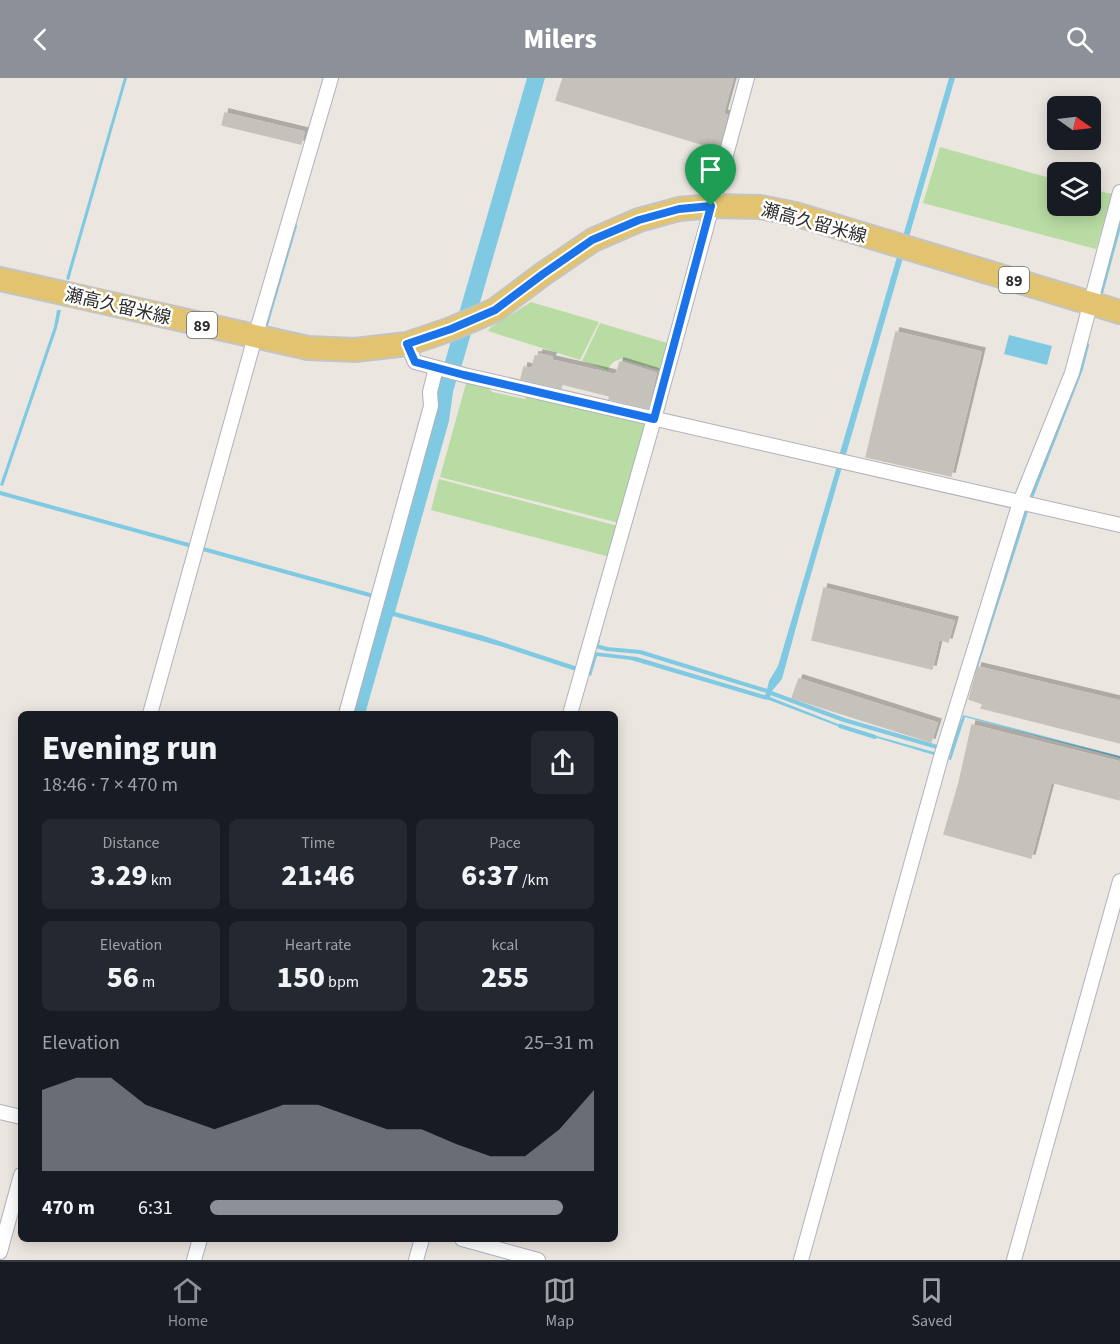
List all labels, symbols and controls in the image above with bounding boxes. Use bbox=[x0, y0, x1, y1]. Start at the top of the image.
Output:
text: Milers bbox=[523, 20, 597, 59]
icon: back bbox=[24, 23, 57, 56]
icon: search bbox=[1063, 23, 1096, 56]
north arrow bbox=[1047, 96, 1101, 150]
map controls bbox=[1047, 96, 1101, 216]
pin bbox=[685, 144, 736, 206]
icon: arrive bbox=[694, 153, 727, 186]
button: layers bbox=[1047, 162, 1101, 216]
street label: 瀬高久留米線 bbox=[758, 197, 869, 250]
road number: 89 bbox=[999, 267, 1029, 293]
street label: 瀬高久留米線 bbox=[62, 282, 173, 331]
road number: 89 bbox=[187, 312, 217, 338]
text: Evening run bbox=[42, 725, 218, 772]
button: share bbox=[531, 731, 594, 794]
text: 18:46 · 7 × 470 m bbox=[42, 771, 178, 799]
text: Distance bbox=[103, 832, 159, 854]
text: Time bbox=[301, 832, 335, 854]
text: Pace bbox=[489, 832, 521, 854]
text: 3.29 bbox=[90, 854, 147, 897]
text: 21:46 bbox=[281, 854, 355, 897]
text: 6:37 bbox=[461, 854, 519, 897]
text: km bbox=[147, 869, 172, 891]
text: /km bbox=[519, 869, 549, 891]
text: Elevation bbox=[100, 934, 162, 956]
text: Heart rate bbox=[285, 934, 351, 956]
text: kcal bbox=[492, 934, 518, 956]
text: 56 bbox=[107, 956, 139, 999]
text: 150 bbox=[277, 956, 325, 999]
text: 255 bbox=[481, 956, 529, 999]
text: m bbox=[139, 971, 155, 993]
text: bpm bbox=[325, 971, 359, 993]
text: Elevation bbox=[42, 1029, 120, 1057]
text: 25–31 m bbox=[524, 1029, 594, 1057]
text: 470 m bbox=[42, 1194, 95, 1222]
text: 6:31 bbox=[138, 1194, 173, 1222]
tab: Home bbox=[168, 1274, 208, 1332]
tab: Map bbox=[543, 1274, 576, 1332]
tab: Saved bbox=[912, 1274, 952, 1332]

